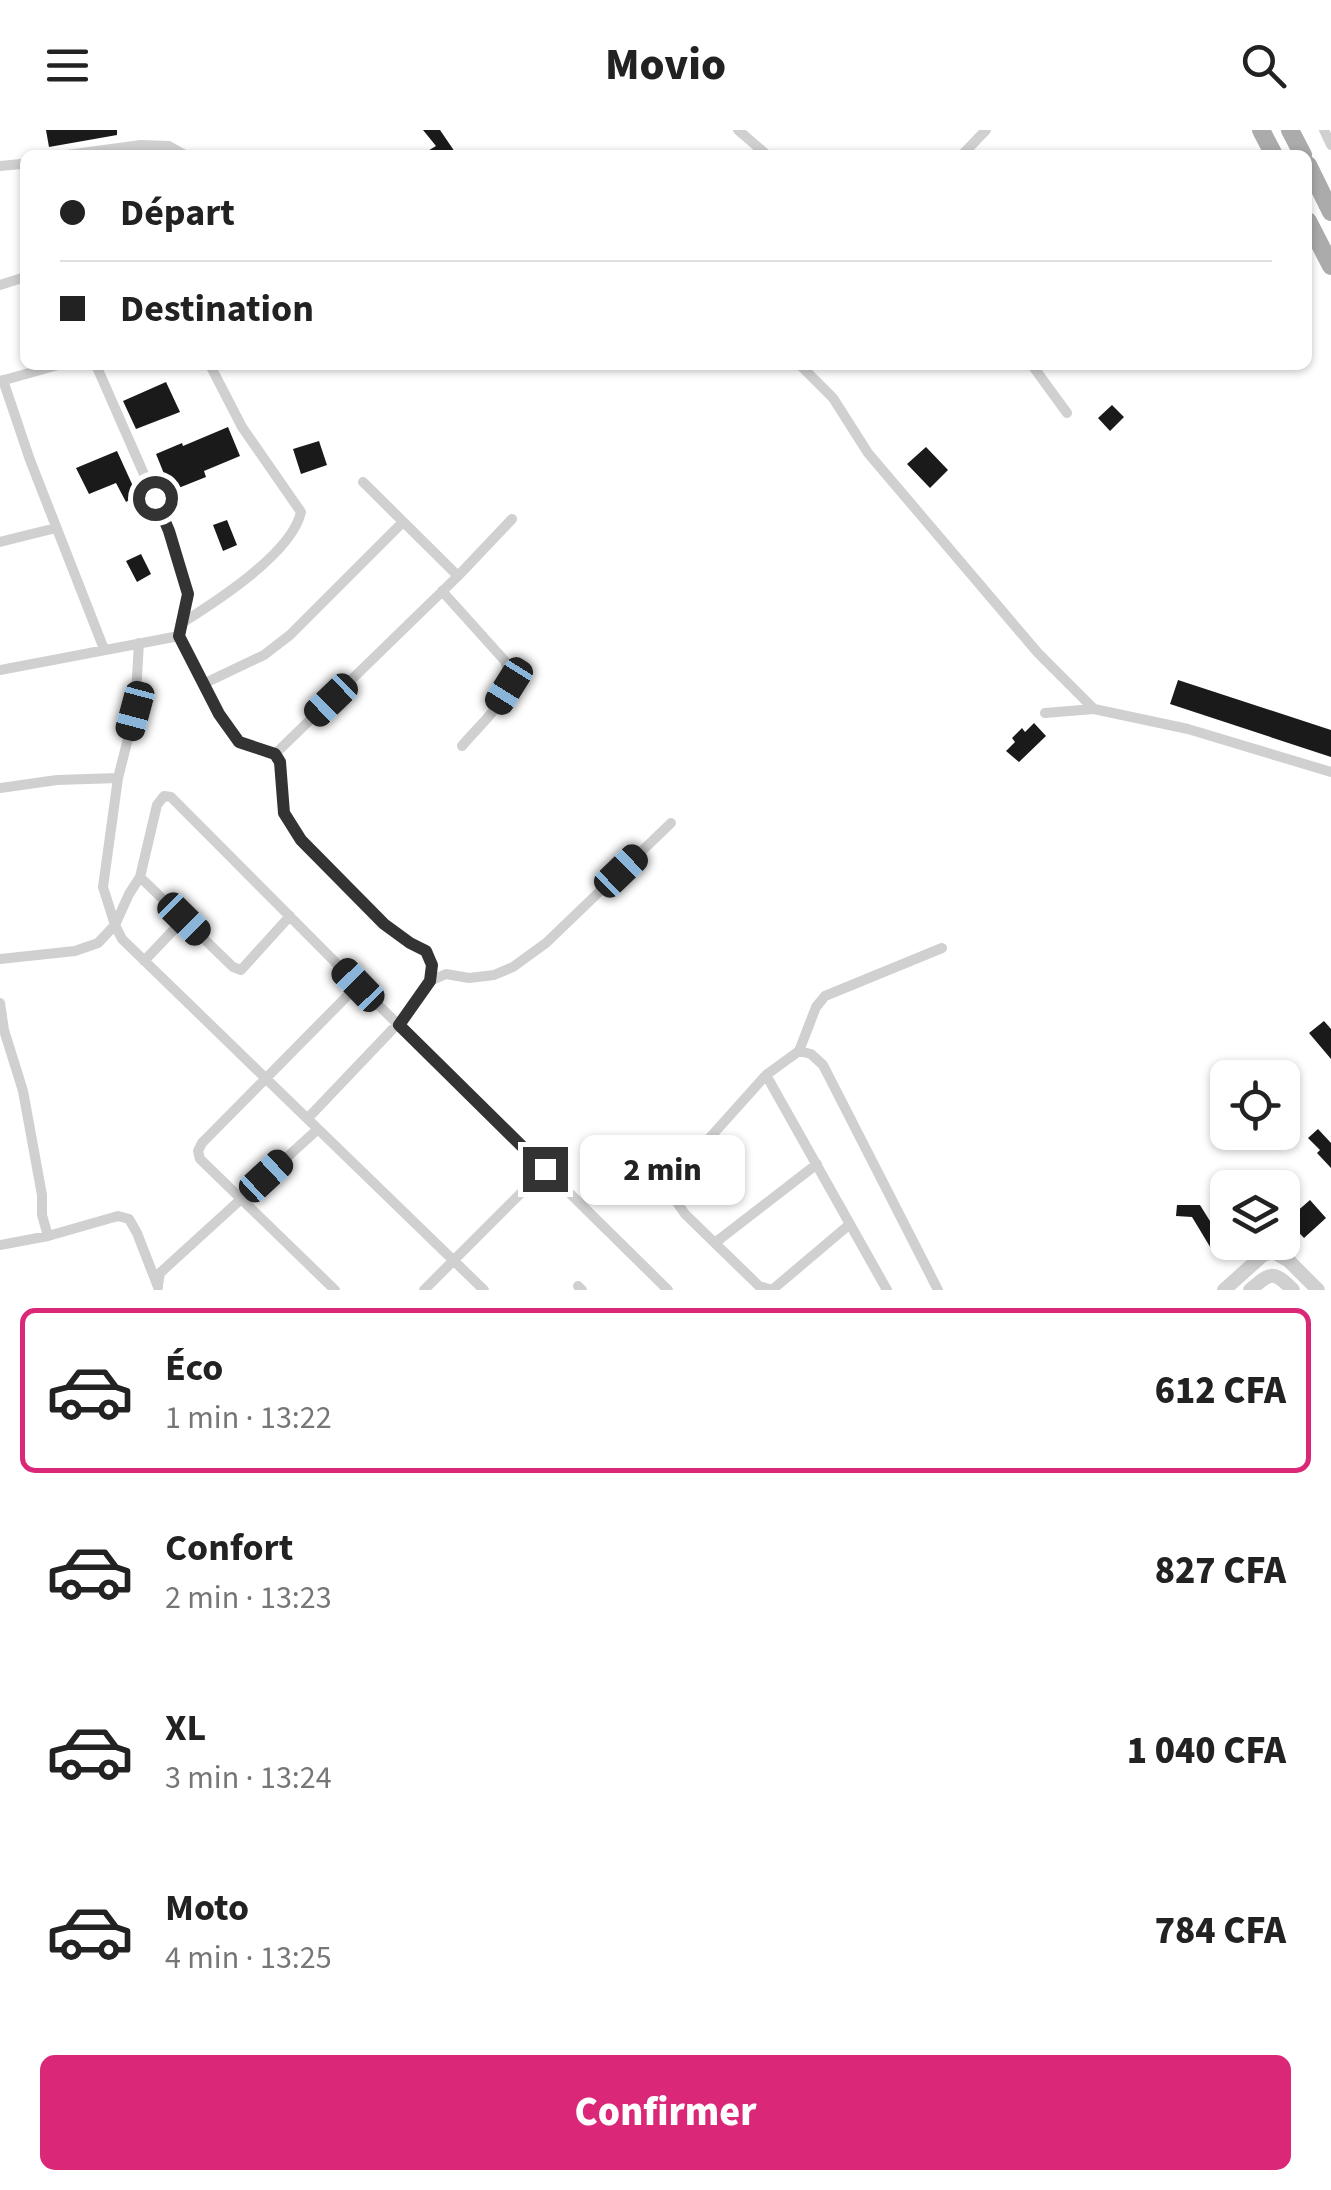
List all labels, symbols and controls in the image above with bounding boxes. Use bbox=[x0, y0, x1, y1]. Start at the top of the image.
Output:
text: Movio bbox=[605, 33, 726, 97]
icon: menu bbox=[40, 38, 95, 93]
icon: search bbox=[1236, 38, 1291, 93]
text: Départ bbox=[120, 186, 235, 240]
text: Destination bbox=[120, 282, 314, 336]
route start bbox=[133, 476, 178, 521]
car bbox=[480, 653, 538, 719]
car bbox=[299, 668, 363, 732]
car bbox=[113, 678, 157, 744]
car bbox=[589, 839, 653, 903]
car bbox=[152, 887, 216, 951]
car bbox=[326, 953, 390, 1017]
map controls bbox=[1210, 1060, 1300, 1260]
button: locate bbox=[1210, 1060, 1300, 1150]
callout: 2 min bbox=[580, 1134, 745, 1204]
car bbox=[234, 1145, 298, 1207]
route end bbox=[523, 1147, 568, 1192]
text: 2 min bbox=[623, 1147, 702, 1193]
button: layers bbox=[1210, 1170, 1300, 1260]
text: Éco bbox=[165, 1341, 223, 1395]
icon: car bbox=[45, 1346, 135, 1436]
text: 612 CFA bbox=[1155, 1364, 1286, 1418]
text: 1 min · 13:22 bbox=[165, 1395, 332, 1441]
text: Confort bbox=[165, 1521, 293, 1575]
icon: car bbox=[45, 1526, 135, 1616]
text: 827 CFA bbox=[1155, 1544, 1286, 1598]
text: 2 min · 13:23 bbox=[165, 1575, 332, 1621]
text: XL bbox=[165, 1701, 206, 1755]
icon: car bbox=[45, 1706, 135, 1796]
text: 1 040 CFA bbox=[1127, 1724, 1286, 1778]
text: 3 min · 13:24 bbox=[165, 1755, 332, 1801]
text: Moto bbox=[165, 1881, 249, 1935]
icon: car bbox=[45, 1886, 135, 1976]
text: 784 CFA bbox=[1155, 1904, 1286, 1958]
text: 4 min · 13:25 bbox=[165, 1935, 332, 1981]
button: Confirmer bbox=[40, 2055, 1291, 2170]

